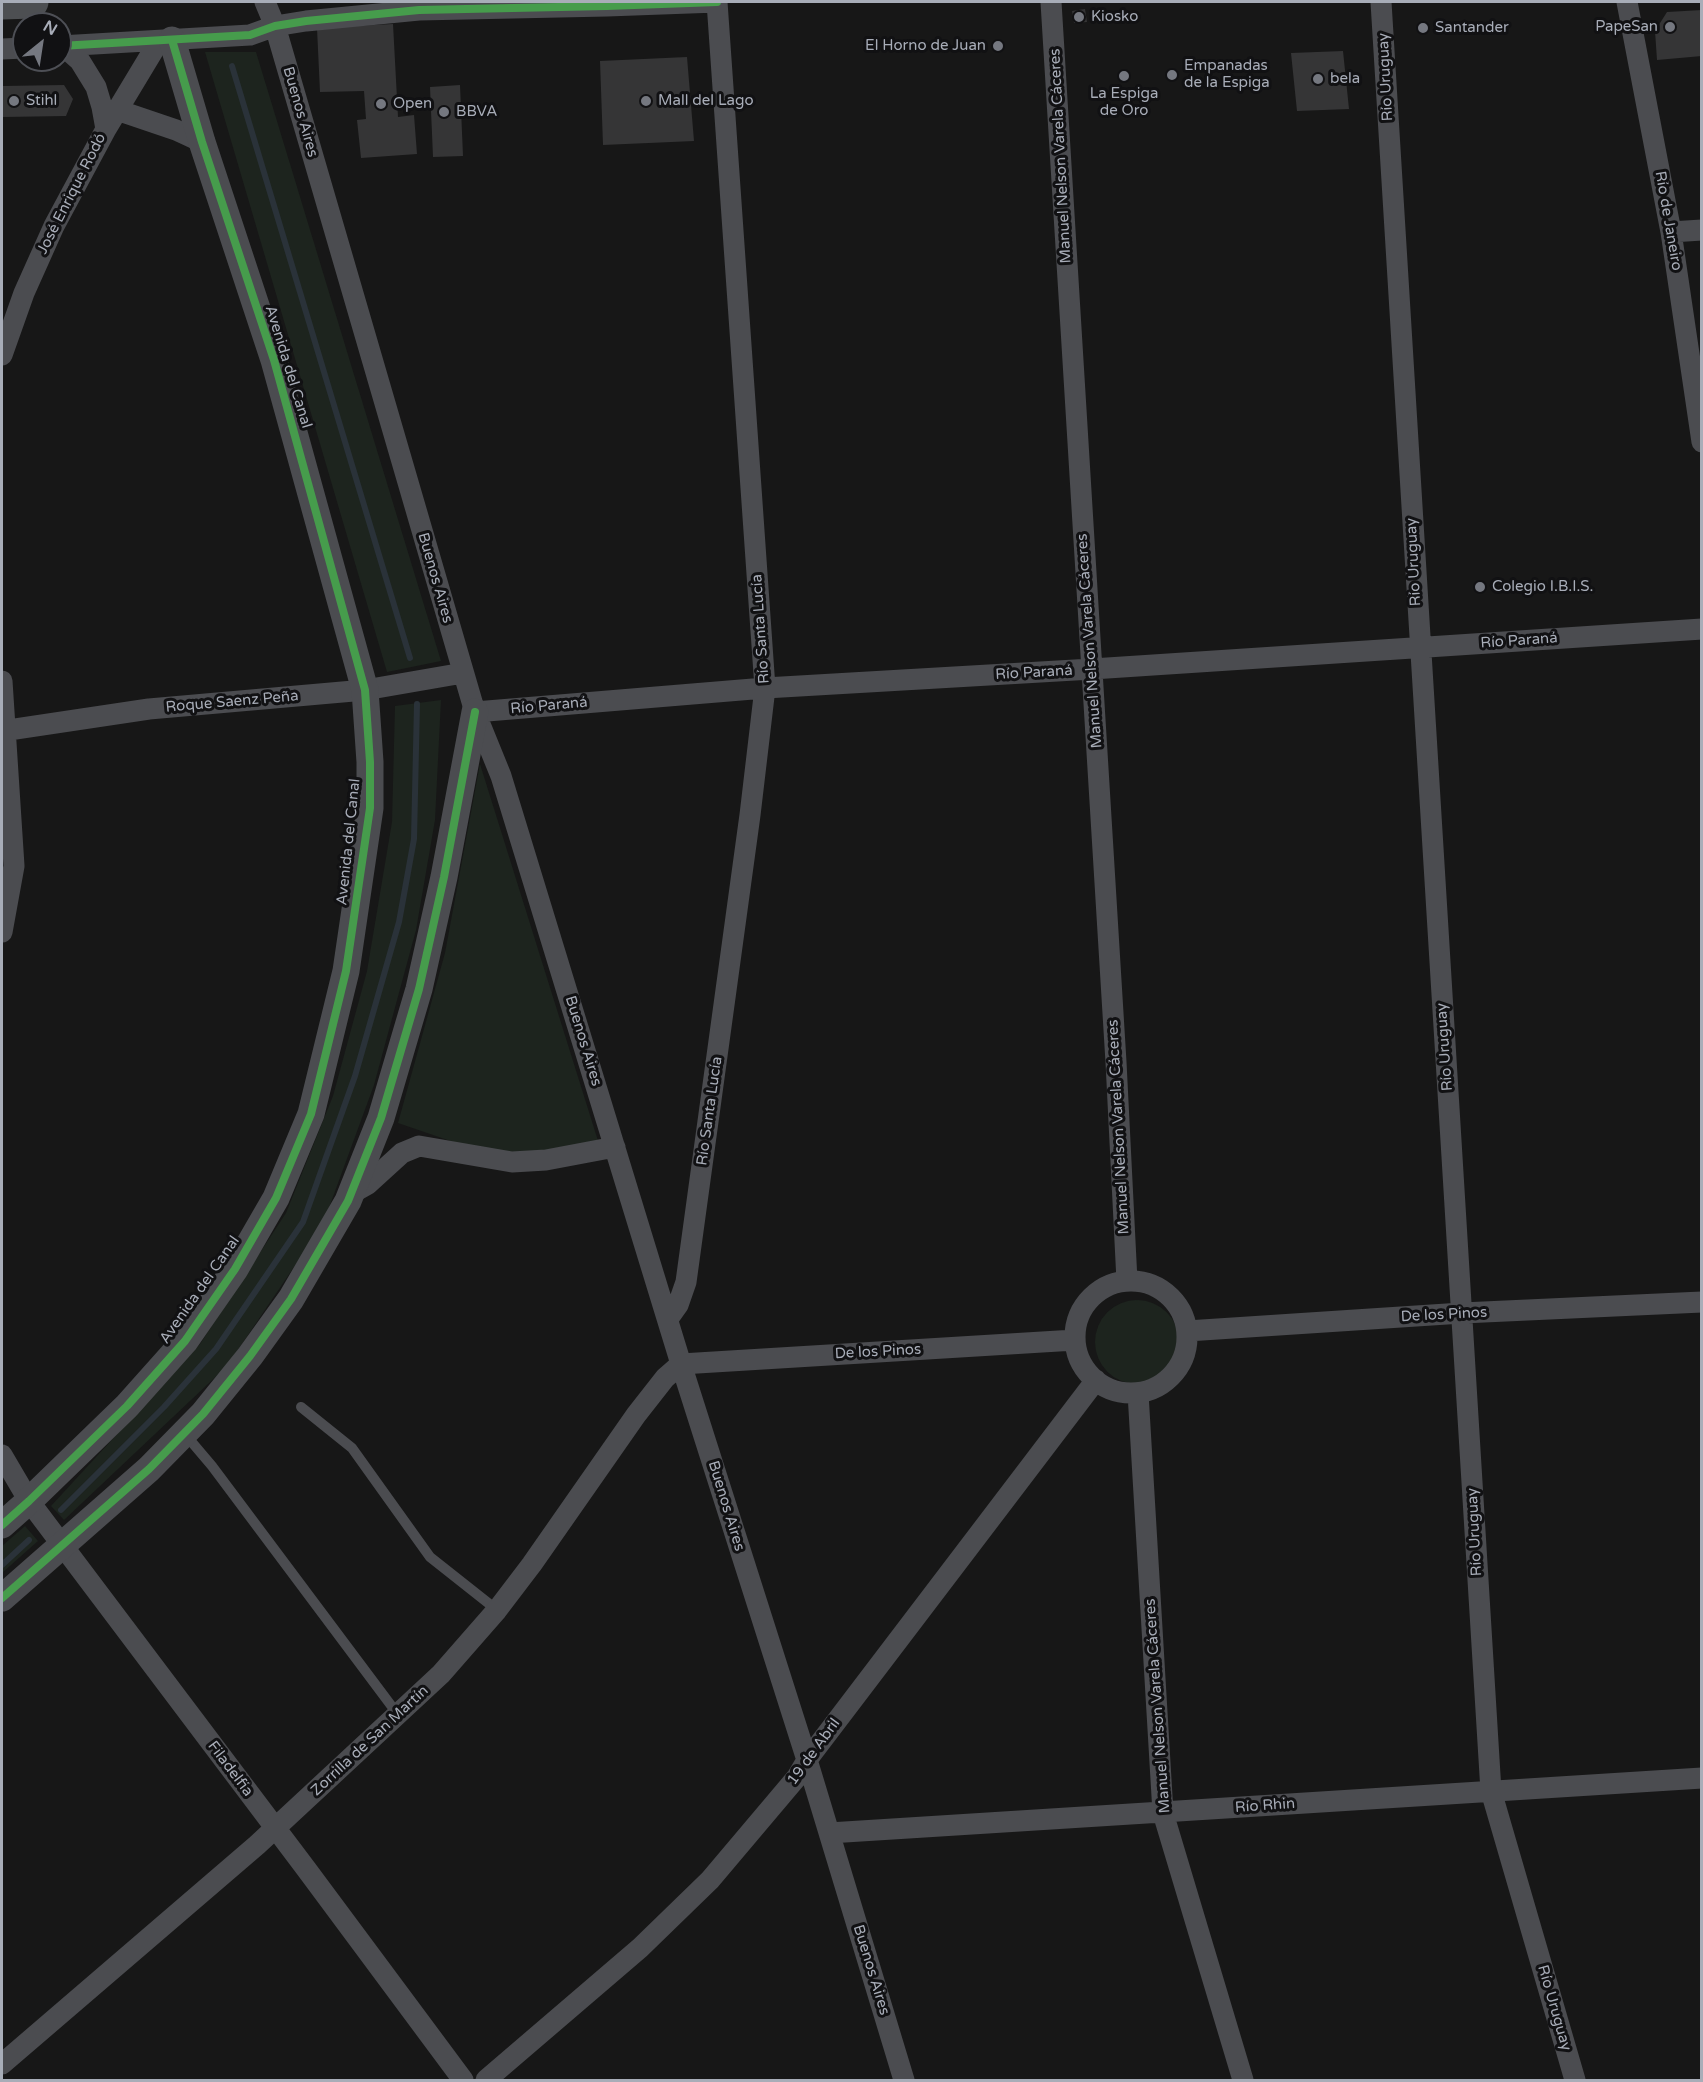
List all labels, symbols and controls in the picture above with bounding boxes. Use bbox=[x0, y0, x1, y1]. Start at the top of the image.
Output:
place label: Kiosko bbox=[1091, 8, 1138, 26]
marker: Kiosko bbox=[1072, 10, 1086, 24]
north arrow bbox=[12, 12, 72, 72]
text: N bbox=[39, 16, 61, 40]
place label: PapeSan bbox=[1595, 18, 1658, 36]
place label: Santander bbox=[1435, 19, 1509, 37]
marker: PapeSan bbox=[1663, 20, 1677, 34]
marker: Santander bbox=[1416, 21, 1430, 35]
street label: Río Uruguay bbox=[1375, 32, 1397, 122]
place label: El Horno de Juan bbox=[865, 37, 986, 55]
marker: El Horno de Juan bbox=[991, 39, 1005, 53]
street label: Manuel Nelson Varela Cáceres bbox=[1046, 48, 1076, 264]
place label: Empanadas de la Espiga bbox=[1184, 57, 1270, 92]
street label: Buenos Aires bbox=[278, 65, 322, 159]
marker: Empanadas de la Espiga bbox=[1165, 68, 1179, 82]
marker: La Espiga de Oro bbox=[1117, 69, 1131, 83]
place label: bela bbox=[1330, 70, 1360, 88]
marker: bela bbox=[1311, 72, 1325, 86]
place label: La Espiga de Oro bbox=[1090, 85, 1158, 120]
place label: Stihl bbox=[26, 92, 57, 110]
place label: Mall del Lago bbox=[658, 92, 754, 110]
marker: Stihl bbox=[7, 94, 21, 108]
marker: Mall del Lago bbox=[639, 94, 653, 108]
place label: Open bbox=[393, 95, 432, 113]
marker: Open bbox=[374, 97, 388, 111]
place label: BBVA bbox=[456, 103, 498, 121]
marker: BBVA bbox=[437, 105, 451, 119]
street label: José Enrique Rodó bbox=[34, 131, 110, 257]
street label: Río de Janeiro bbox=[1650, 170, 1686, 272]
street label: Avenida del Canal bbox=[261, 303, 315, 431]
street label: Río Uruguay bbox=[1403, 517, 1425, 607]
street label: Buenos Aires bbox=[413, 531, 457, 625]
street label: Manuel Nelson Varela Cáceres bbox=[1074, 533, 1106, 749]
street label: Río Santa Lucía bbox=[748, 573, 774, 685]
place label: Colegio I.B.I.S. bbox=[1492, 578, 1593, 596]
marker: Colegio I.B.I.S. bbox=[1473, 580, 1487, 594]
street label: Río Paraná bbox=[1480, 629, 1558, 653]
street label: Río Paraná bbox=[995, 662, 1073, 684]
street label: Roque Saenz Peña bbox=[165, 687, 299, 717]
street label: Río Paraná bbox=[510, 694, 588, 718]
street label: Avenida del Canal bbox=[333, 778, 365, 906]
street label: Buenos Aires bbox=[561, 994, 605, 1088]
street label: Río Uruguay bbox=[1433, 1002, 1457, 1092]
street label: Manuel Nelson Varela Cáceres bbox=[1104, 1019, 1134, 1235]
street label: Río Santa Lucía bbox=[693, 1055, 727, 1167]
street label: Avenida del Canal bbox=[156, 1233, 244, 1347]
street label: De los Pinos bbox=[1400, 1304, 1488, 1326]
street label: De los Pinos bbox=[834, 1341, 922, 1363]
street label: Buenos Aires bbox=[704, 1459, 748, 1553]
street label: Río Uruguay bbox=[1464, 1487, 1486, 1577]
street label: Manuel Nelson Varela Cáceres bbox=[1142, 1598, 1174, 1814]
street label: Zorrilla de San Martín bbox=[308, 1682, 432, 1800]
street label: 19 de Abril bbox=[784, 1715, 844, 1789]
street label: Filadelfia bbox=[203, 1738, 257, 1800]
street label: Río Rhin bbox=[1234, 1795, 1296, 1817]
street label: Buenos Aires bbox=[849, 1923, 893, 2017]
street label: Río Uruguay bbox=[1533, 1963, 1575, 2053]

